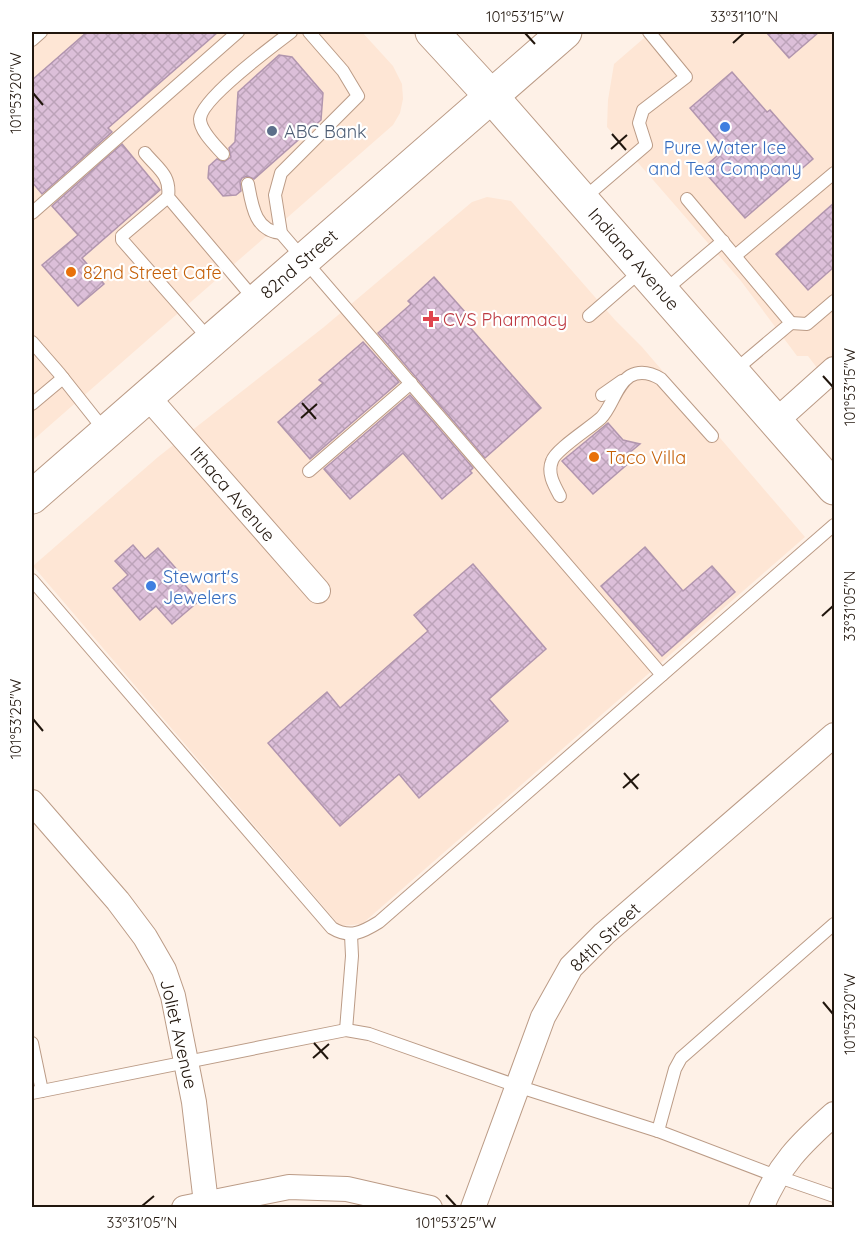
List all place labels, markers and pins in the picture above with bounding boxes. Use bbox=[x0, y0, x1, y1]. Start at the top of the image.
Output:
place label: ABC Bank bbox=[284, 120, 367, 143]
marker: Pure Water Ice and Tea Company bbox=[718, 120, 732, 134]
marker: ABC Bank bbox=[265, 124, 279, 138]
place label: Pure Water Ice and Tea Company bbox=[648, 136, 802, 180]
place label: 82nd Street Cafe bbox=[83, 261, 222, 284]
marker: 82nd Street Cafe bbox=[64, 265, 78, 279]
place label: CVS Pharmacy bbox=[443, 308, 567, 331]
marker: CVS Pharmacy bbox=[424, 312, 438, 326]
place label: Taco Villa bbox=[606, 446, 686, 469]
marker: Taco Villa bbox=[587, 450, 601, 464]
place label: Stewart's Jewelers bbox=[163, 565, 239, 609]
marker: Stewart's Jewelers bbox=[144, 579, 158, 593]

